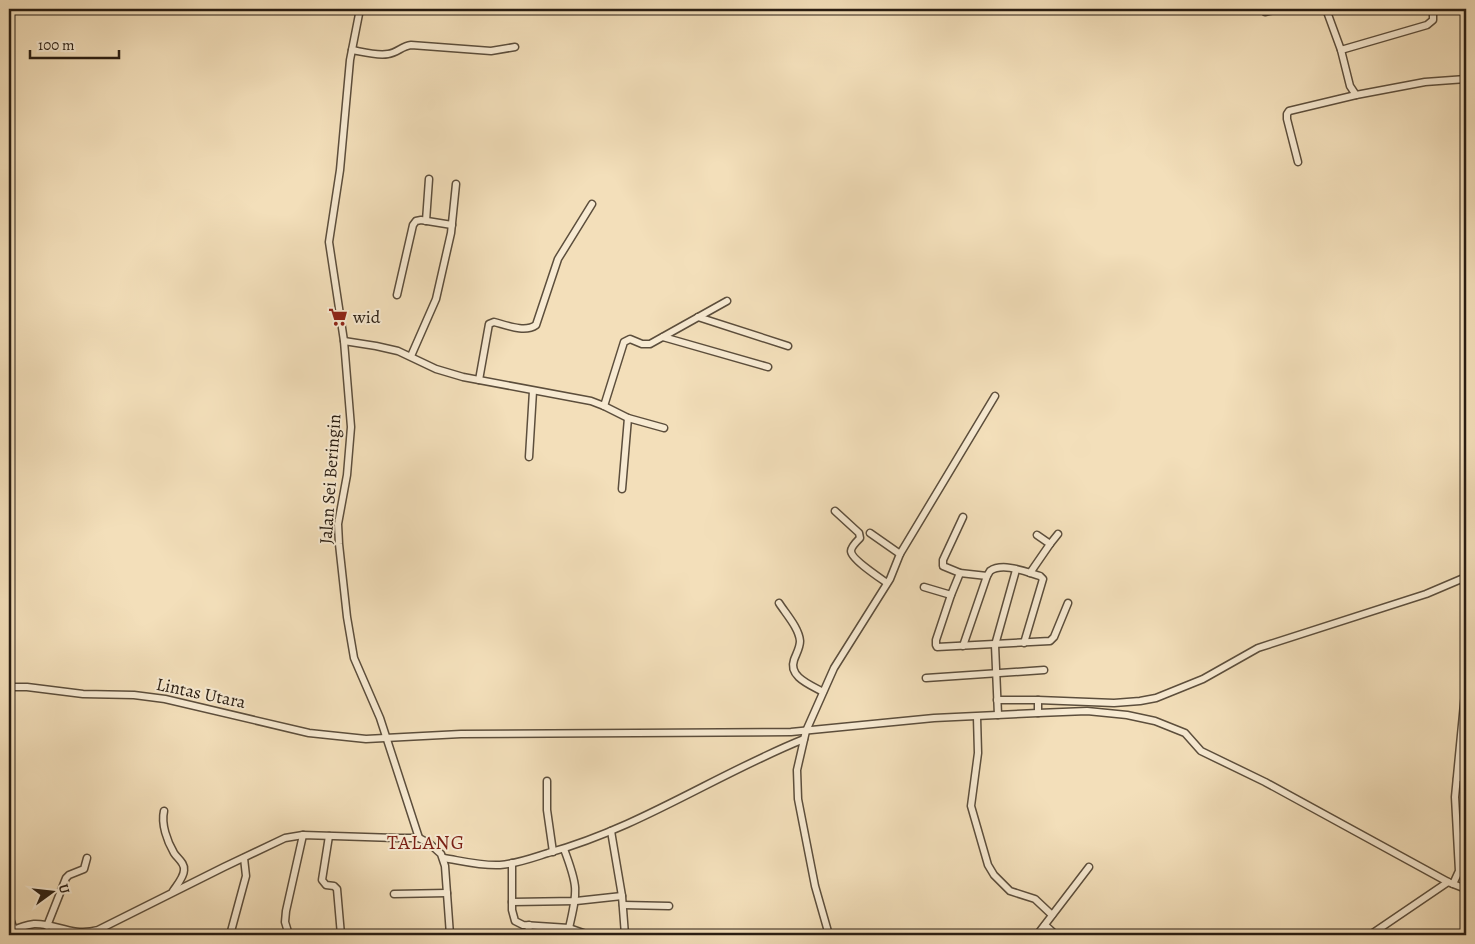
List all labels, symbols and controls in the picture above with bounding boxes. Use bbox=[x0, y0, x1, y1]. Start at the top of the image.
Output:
scale bar bbox=[30, 28, 119, 60]
text: 100 m bbox=[38, 35, 75, 55]
place label: wid bbox=[352, 305, 381, 329]
supermarket icon: wid bbox=[327, 306, 349, 328]
street label: Jalan Sei Beringin bbox=[313, 413, 347, 545]
street label: Lintas Utara bbox=[154, 672, 249, 714]
district label: TALANG bbox=[387, 829, 465, 856]
north arrow bbox=[28, 866, 78, 916]
text: U bbox=[54, 882, 74, 896]

